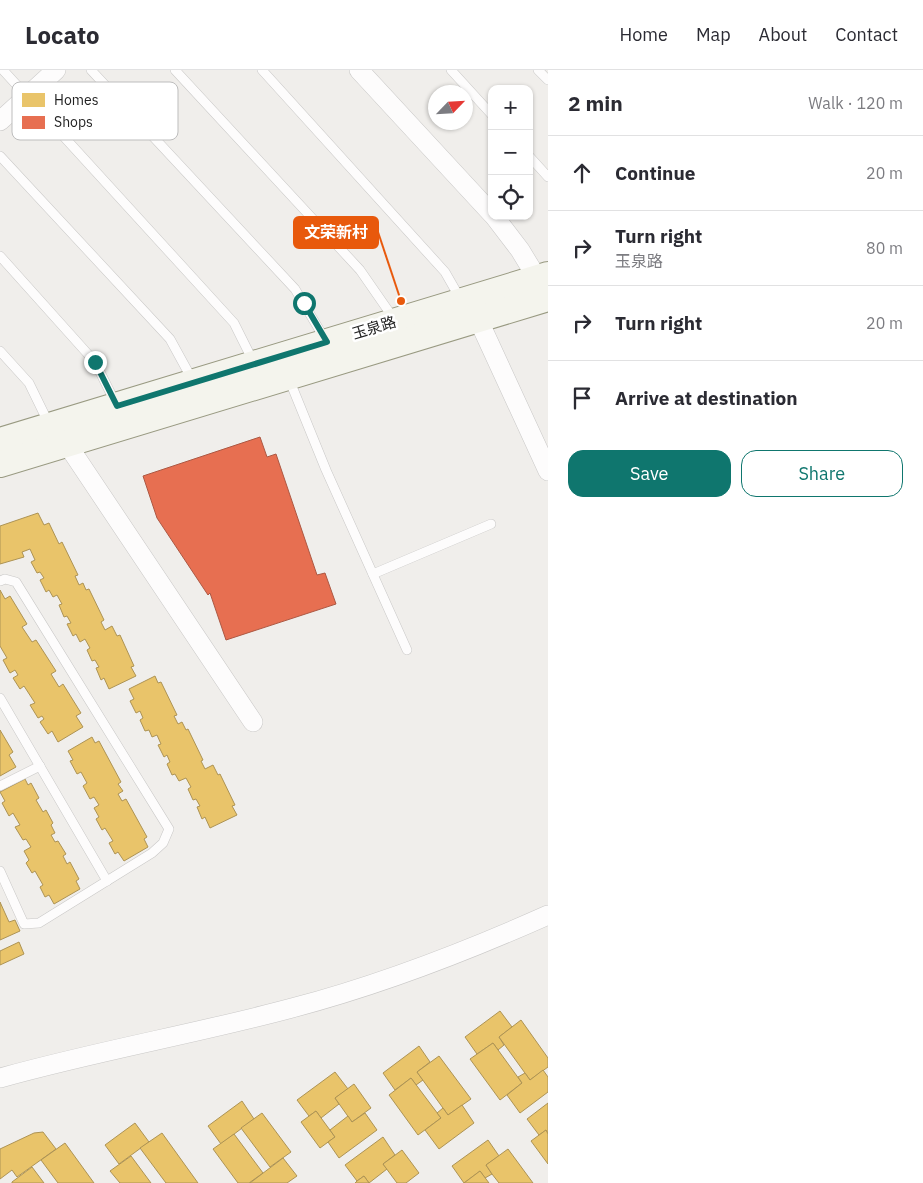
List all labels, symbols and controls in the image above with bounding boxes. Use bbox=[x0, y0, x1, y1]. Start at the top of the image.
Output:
text: Locato bbox=[25, 19, 100, 51]
text: Home bbox=[620, 23, 668, 46]
text: Map bbox=[696, 23, 731, 46]
text: About bbox=[759, 23, 807, 46]
text: Contact bbox=[835, 23, 898, 46]
legend bbox=[12, 82, 178, 140]
north arrow bbox=[428, 85, 473, 130]
map controls bbox=[488, 85, 533, 220]
button: + bbox=[488, 85, 533, 130]
text: 2 min bbox=[568, 89, 623, 117]
text: Homes bbox=[54, 91, 99, 109]
text: Walk · 120 m bbox=[808, 93, 903, 113]
text: Shops bbox=[54, 113, 93, 131]
button: − bbox=[488, 130, 533, 175]
icon: ahead bbox=[568, 159, 596, 187]
text: Continue bbox=[615, 161, 695, 185]
text: 20 m bbox=[866, 163, 903, 183]
button: locate bbox=[488, 175, 533, 220]
callout: 文荣新村 bbox=[294, 217, 378, 248]
text: 文荣新村 bbox=[304, 222, 368, 242]
text: Turn right bbox=[615, 224, 702, 248]
icon: right bbox=[568, 234, 596, 262]
text: 80 m bbox=[866, 238, 903, 258]
text: 玉泉路 bbox=[615, 251, 663, 271]
route start bbox=[293, 292, 316, 315]
icon: right bbox=[568, 309, 596, 337]
text: Turn right bbox=[615, 311, 702, 335]
street label: 玉泉路 bbox=[350, 312, 398, 343]
text: 20 m bbox=[866, 313, 903, 333]
route end bbox=[84, 351, 107, 374]
icon: arrive bbox=[568, 384, 596, 412]
text: Arrive at destination bbox=[615, 386, 798, 410]
button: Save bbox=[568, 450, 731, 497]
button: Share bbox=[741, 450, 903, 497]

